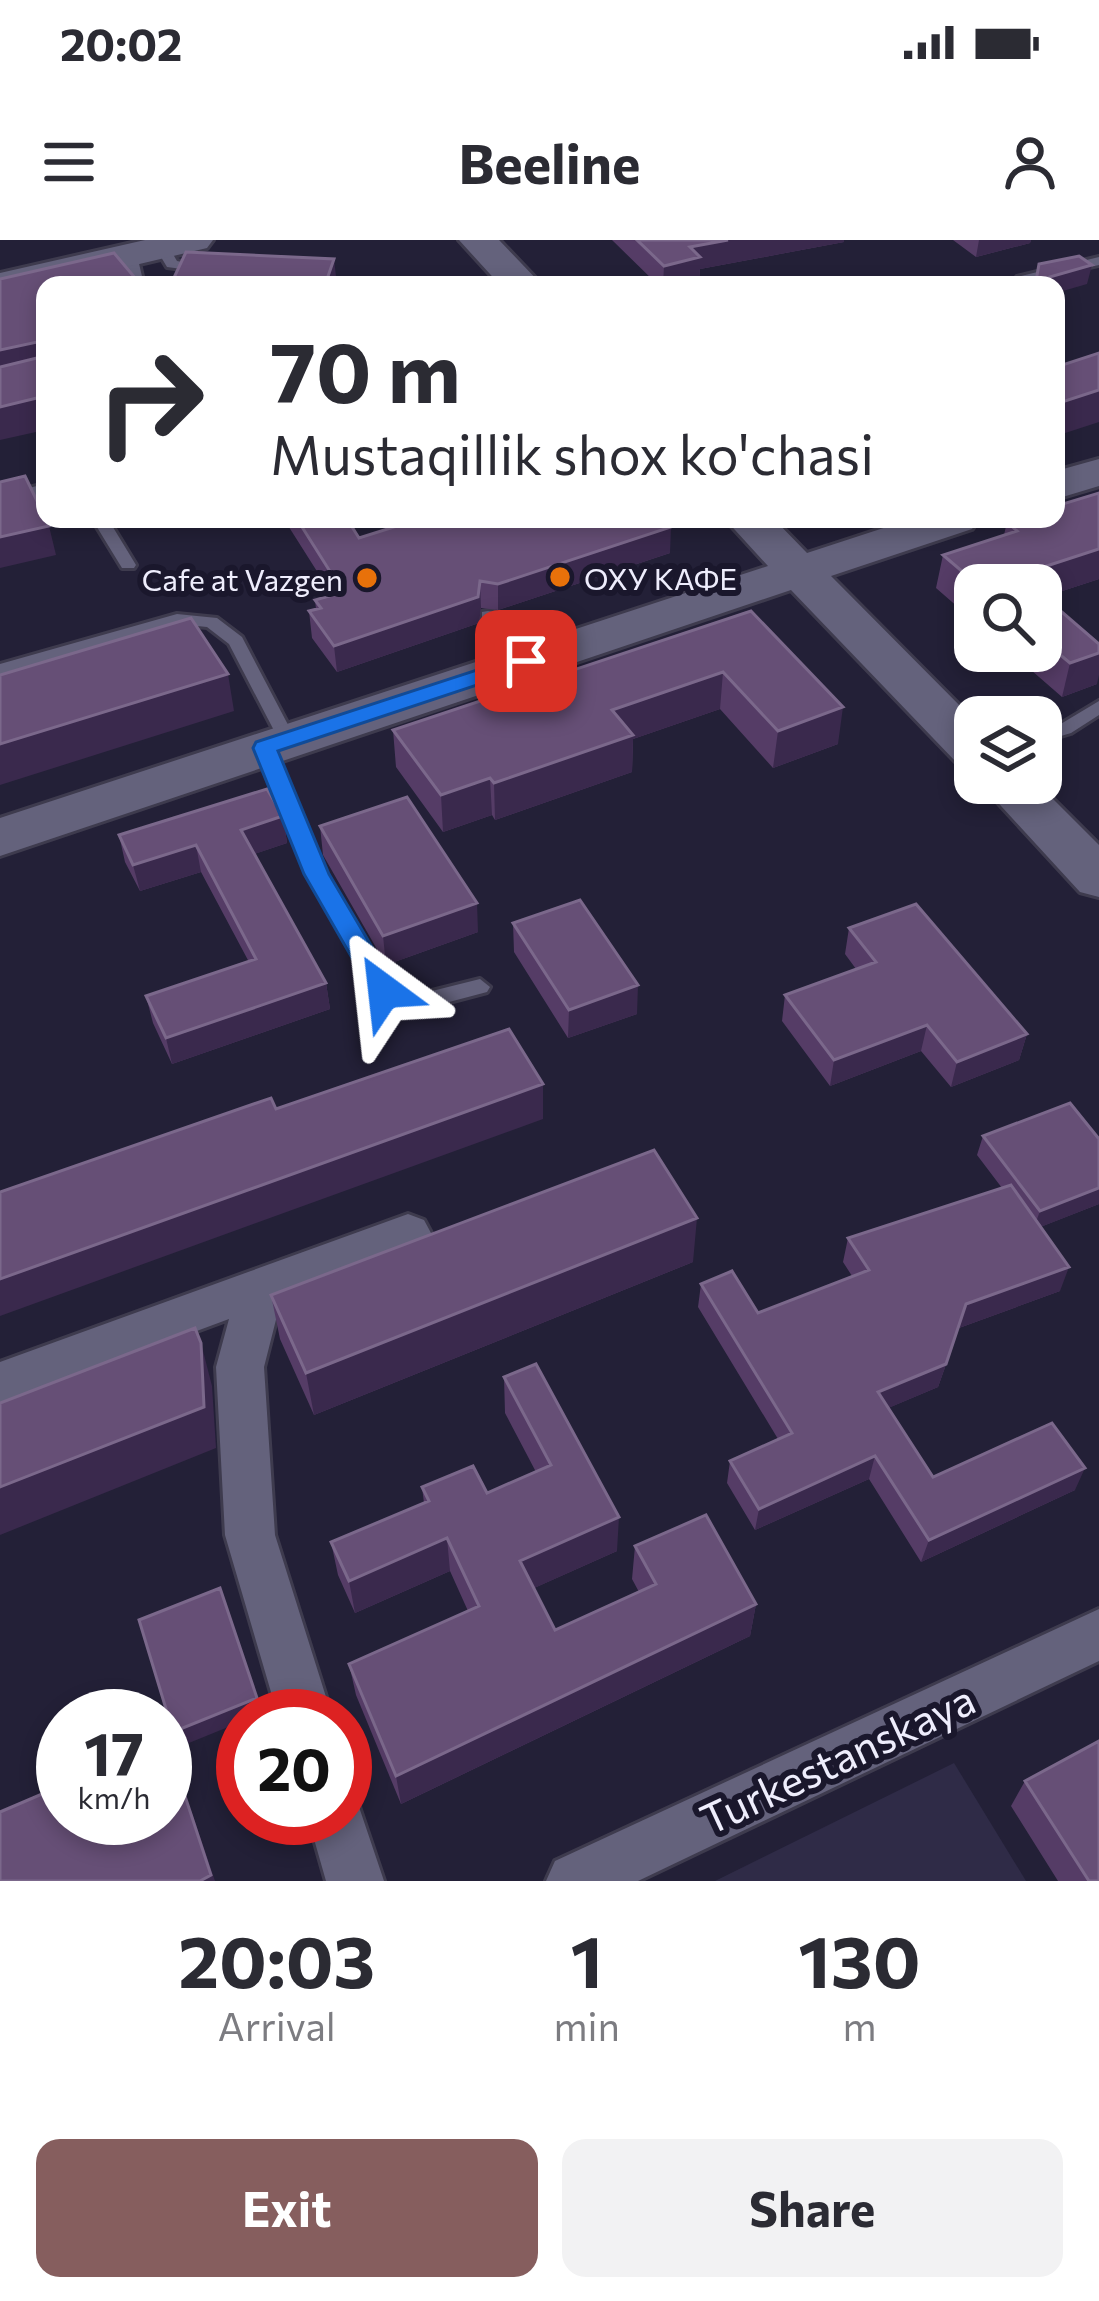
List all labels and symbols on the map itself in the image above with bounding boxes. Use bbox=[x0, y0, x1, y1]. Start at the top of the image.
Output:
place label: ОХУ КАФЕ bbox=[584, 559, 737, 596]
place label: Cafe at Vazgen bbox=[142, 560, 343, 597]
marker: ОХУ КАФЕ bbox=[547, 564, 573, 590]
marker: Cafe at Vazgen bbox=[354, 565, 380, 591]
pin bbox=[475, 610, 577, 712]
position arrow bbox=[321, 928, 447, 1054]
street label: Turkestanskaya bbox=[692, 1672, 982, 1844]
speed limit sign: 20 bbox=[216, 1689, 372, 1845]

